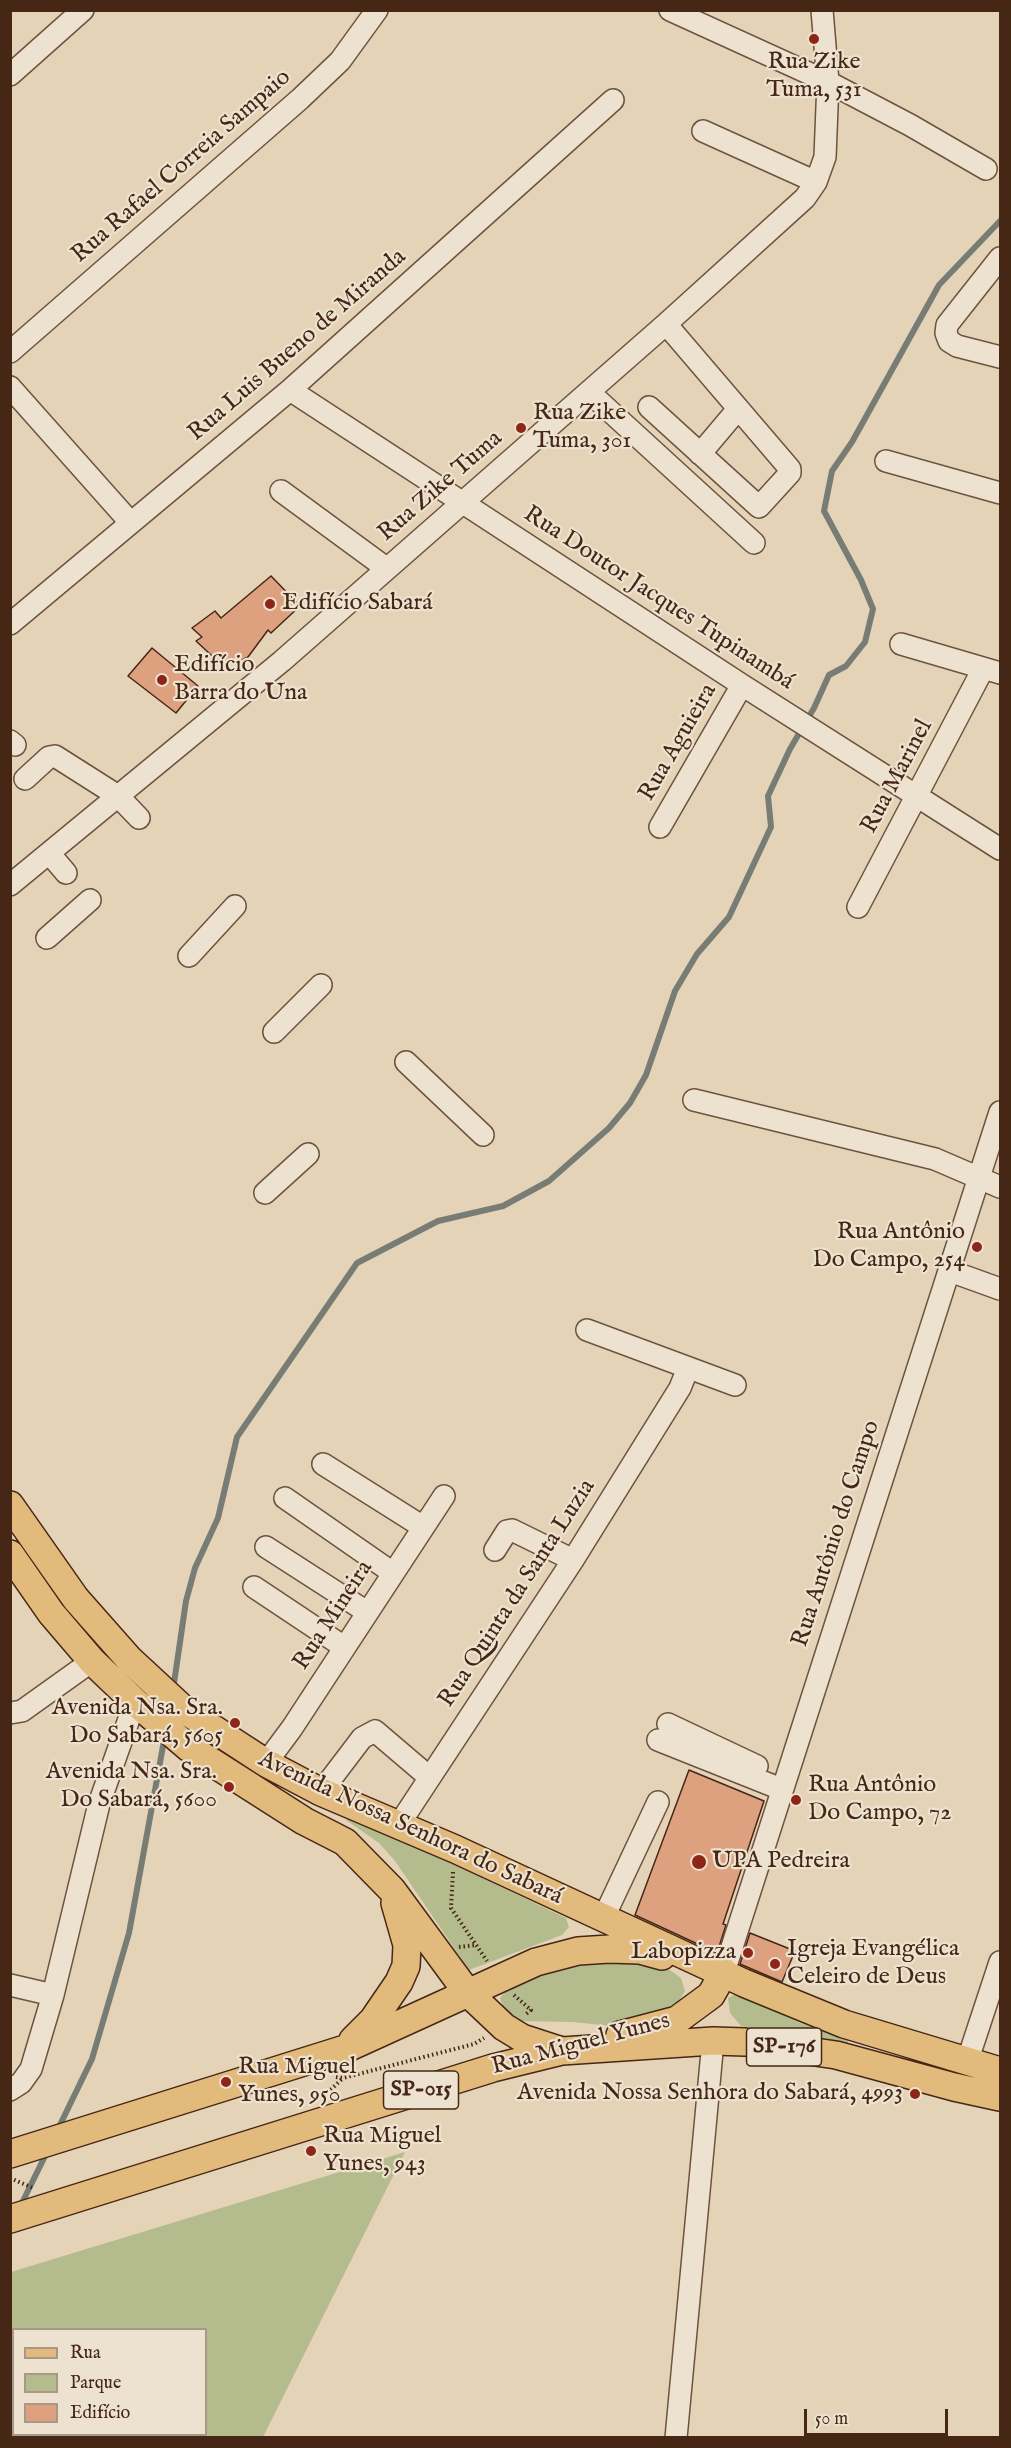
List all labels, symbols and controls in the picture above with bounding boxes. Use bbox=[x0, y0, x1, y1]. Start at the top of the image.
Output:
marker: Rua Zike Tuma, 531 bbox=[807, 32, 821, 46]
place label: Rua Zike Tuma, 531 bbox=[766, 49, 862, 105]
street label: Rua Rafael Correia Sampaio bbox=[66, 64, 298, 270]
street label: Rua Luis Bueno de Miranda bbox=[183, 244, 413, 448]
place label: Rua Zike Tuma, 301 bbox=[533, 400, 631, 456]
marker: Rua Zike Tuma, 301 bbox=[514, 421, 528, 435]
street label: Rua Zike Tuma bbox=[373, 425, 509, 549]
street label: Rua Doutor Jacques Tupinambá bbox=[517, 501, 799, 697]
place label: Edifício Sabará bbox=[282, 590, 433, 618]
marker: Edifício Sabará bbox=[263, 597, 277, 611]
place label: Edifício Barra do Una bbox=[174, 652, 307, 708]
marker: Edifício Barra do Una bbox=[155, 673, 169, 687]
street label: Rua Aguieira bbox=[634, 679, 724, 807]
street label: Rua Marinel bbox=[856, 715, 940, 839]
place label: Rua Antônio Do Campo, 254 bbox=[812, 1219, 965, 1275]
marker: Rua Antônio Do Campo, 254 bbox=[970, 1240, 984, 1254]
street label: Rua Antônio do Campo bbox=[787, 1417, 887, 1651]
street label: Rua Quinta da Santa Luzia bbox=[433, 1474, 603, 1714]
street label: Rua Mineira bbox=[288, 1556, 380, 1676]
place label: Avenida Nsa. Sra. Do Sabará, 5605 bbox=[52, 1695, 223, 1751]
marker: Avenida Nsa. Sra. Do Sabará, 5605 bbox=[228, 1716, 242, 1730]
street label: Avenida Nossa Senhora do Sabará bbox=[253, 1746, 567, 1912]
place label: Avenida Nsa. Sra. Do Sabará, 5600 bbox=[46, 1759, 217, 1815]
place label: Rua Antônio Do Campo, 72 bbox=[808, 1772, 952, 1828]
marker: Avenida Nsa. Sra. Do Sabará, 5600 bbox=[222, 1780, 236, 1794]
marker: Rua Antônio Do Campo, 72 bbox=[789, 1793, 803, 1807]
place label: UPA Pedreira bbox=[712, 1848, 850, 1876]
marker: UPA Pedreira bbox=[690, 1853, 708, 1871]
place label: Igreja Evangélica Celeiro de Deus bbox=[787, 1936, 959, 1992]
place label: Labopizza bbox=[631, 1939, 736, 1967]
marker: Labopizza bbox=[741, 1946, 755, 1960]
marker: Igreja Evangélica Celeiro de Deus bbox=[768, 1957, 782, 1971]
street label: Rua Miguel Yunes bbox=[489, 2007, 673, 2083]
road number: SP-176 bbox=[746, 2028, 822, 2066]
place label: Rua Miguel Yunes, 950 bbox=[238, 2054, 356, 2110]
road number: SP-015 bbox=[384, 2071, 458, 2109]
marker: Rua Miguel Yunes, 950 bbox=[219, 2075, 233, 2089]
place label: Avenida Nossa Senhora do Sabará, 4993 bbox=[517, 2080, 903, 2108]
marker: Avenida Nossa Senhora do Sabará, 4993 bbox=[908, 2087, 922, 2101]
place label: Rua Miguel Yunes, 943 bbox=[323, 2123, 441, 2179]
marker: Rua Miguel Yunes, 943 bbox=[304, 2144, 318, 2158]
legend bbox=[12, 2328, 207, 2436]
text: Rua bbox=[70, 2342, 101, 2365]
text: Parque bbox=[70, 2372, 121, 2395]
scale bar bbox=[807, 2397, 951, 2435]
text: Edifício bbox=[70, 2402, 130, 2425]
text: 50 m bbox=[815, 2408, 848, 2431]

